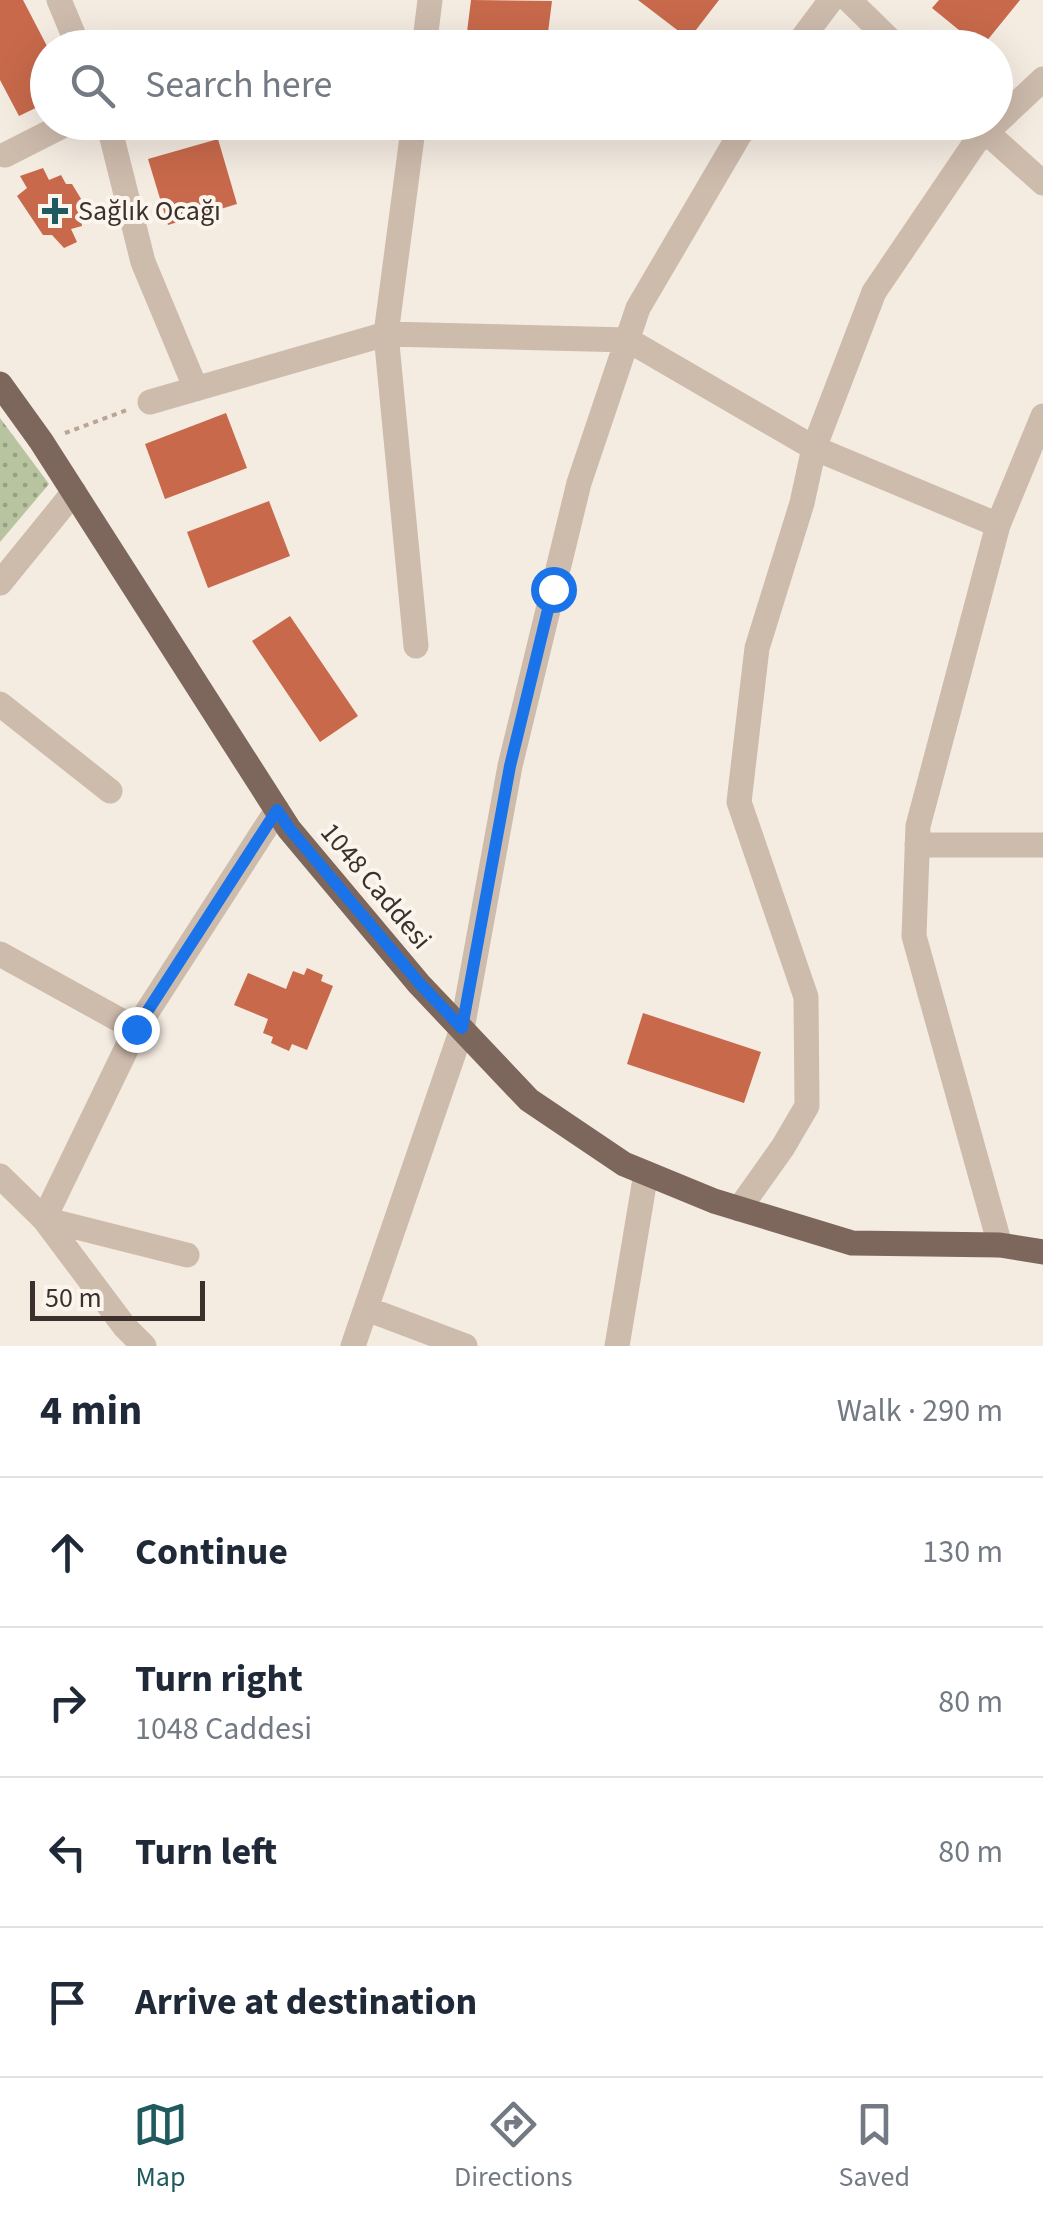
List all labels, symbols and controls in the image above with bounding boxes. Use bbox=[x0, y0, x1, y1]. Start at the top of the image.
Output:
search box bbox=[30, 30, 1013, 140]
icon: search bbox=[65, 58, 120, 113]
text: Search here bbox=[145, 58, 332, 112]
place label: Sağlık Ocağı bbox=[78, 191, 221, 231]
marker: Sağlık Ocağı bbox=[42, 198, 68, 224]
route start bbox=[531, 567, 577, 613]
street label: 1048 Caddesi bbox=[311, 814, 441, 958]
route end bbox=[114, 1007, 160, 1053]
scale bar bbox=[30, 1276, 205, 1320]
text: 50 m bbox=[45, 1278, 102, 1318]
text: 4 min bbox=[40, 1381, 142, 1441]
text: Walk · 290 m bbox=[837, 1388, 1003, 1434]
icon: ahead bbox=[40, 1525, 95, 1580]
text: Continue bbox=[135, 1525, 288, 1579]
text: 130 m bbox=[922, 1529, 1003, 1575]
text: Turn right bbox=[135, 1652, 303, 1706]
icon: right bbox=[40, 1675, 95, 1730]
text: 80 m bbox=[938, 1679, 1003, 1725]
text: 1048 Caddesi bbox=[135, 1706, 312, 1752]
icon: left bbox=[40, 1825, 95, 1880]
text: Turn left bbox=[135, 1825, 277, 1879]
text: 80 m bbox=[938, 1829, 1003, 1875]
icon: arrive bbox=[40, 1975, 95, 2030]
text: Arrive at destination bbox=[135, 1975, 477, 2029]
tab: Map bbox=[133, 2097, 188, 2197]
tab: Directions bbox=[454, 2097, 573, 2197]
tab: Saved bbox=[839, 2097, 910, 2197]

